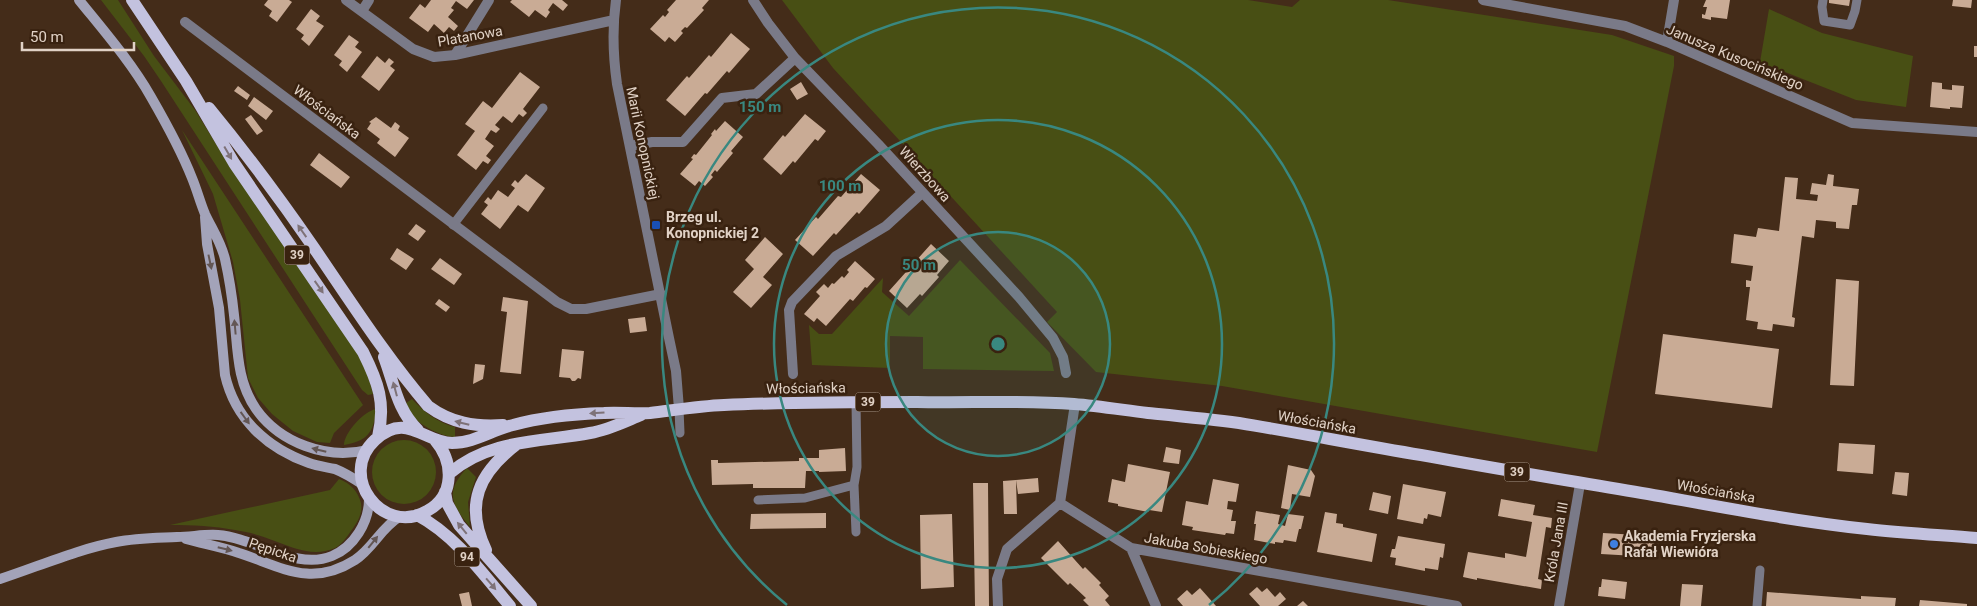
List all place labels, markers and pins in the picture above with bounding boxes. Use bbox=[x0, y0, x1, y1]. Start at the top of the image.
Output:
place label: Brzeg ul. Konopnickiej 2 bbox=[666, 209, 759, 241]
marker: Brzeg ul. Konopnickiej 2 bbox=[650, 219, 662, 231]
centre of rings bbox=[989, 335, 1007, 353]
place label: Akademia Fryzjerska Rafał Wiewióra bbox=[1624, 528, 1757, 560]
marker: Akademia Fryzjerska Rafał Wiewióra bbox=[1608, 538, 1620, 550]

